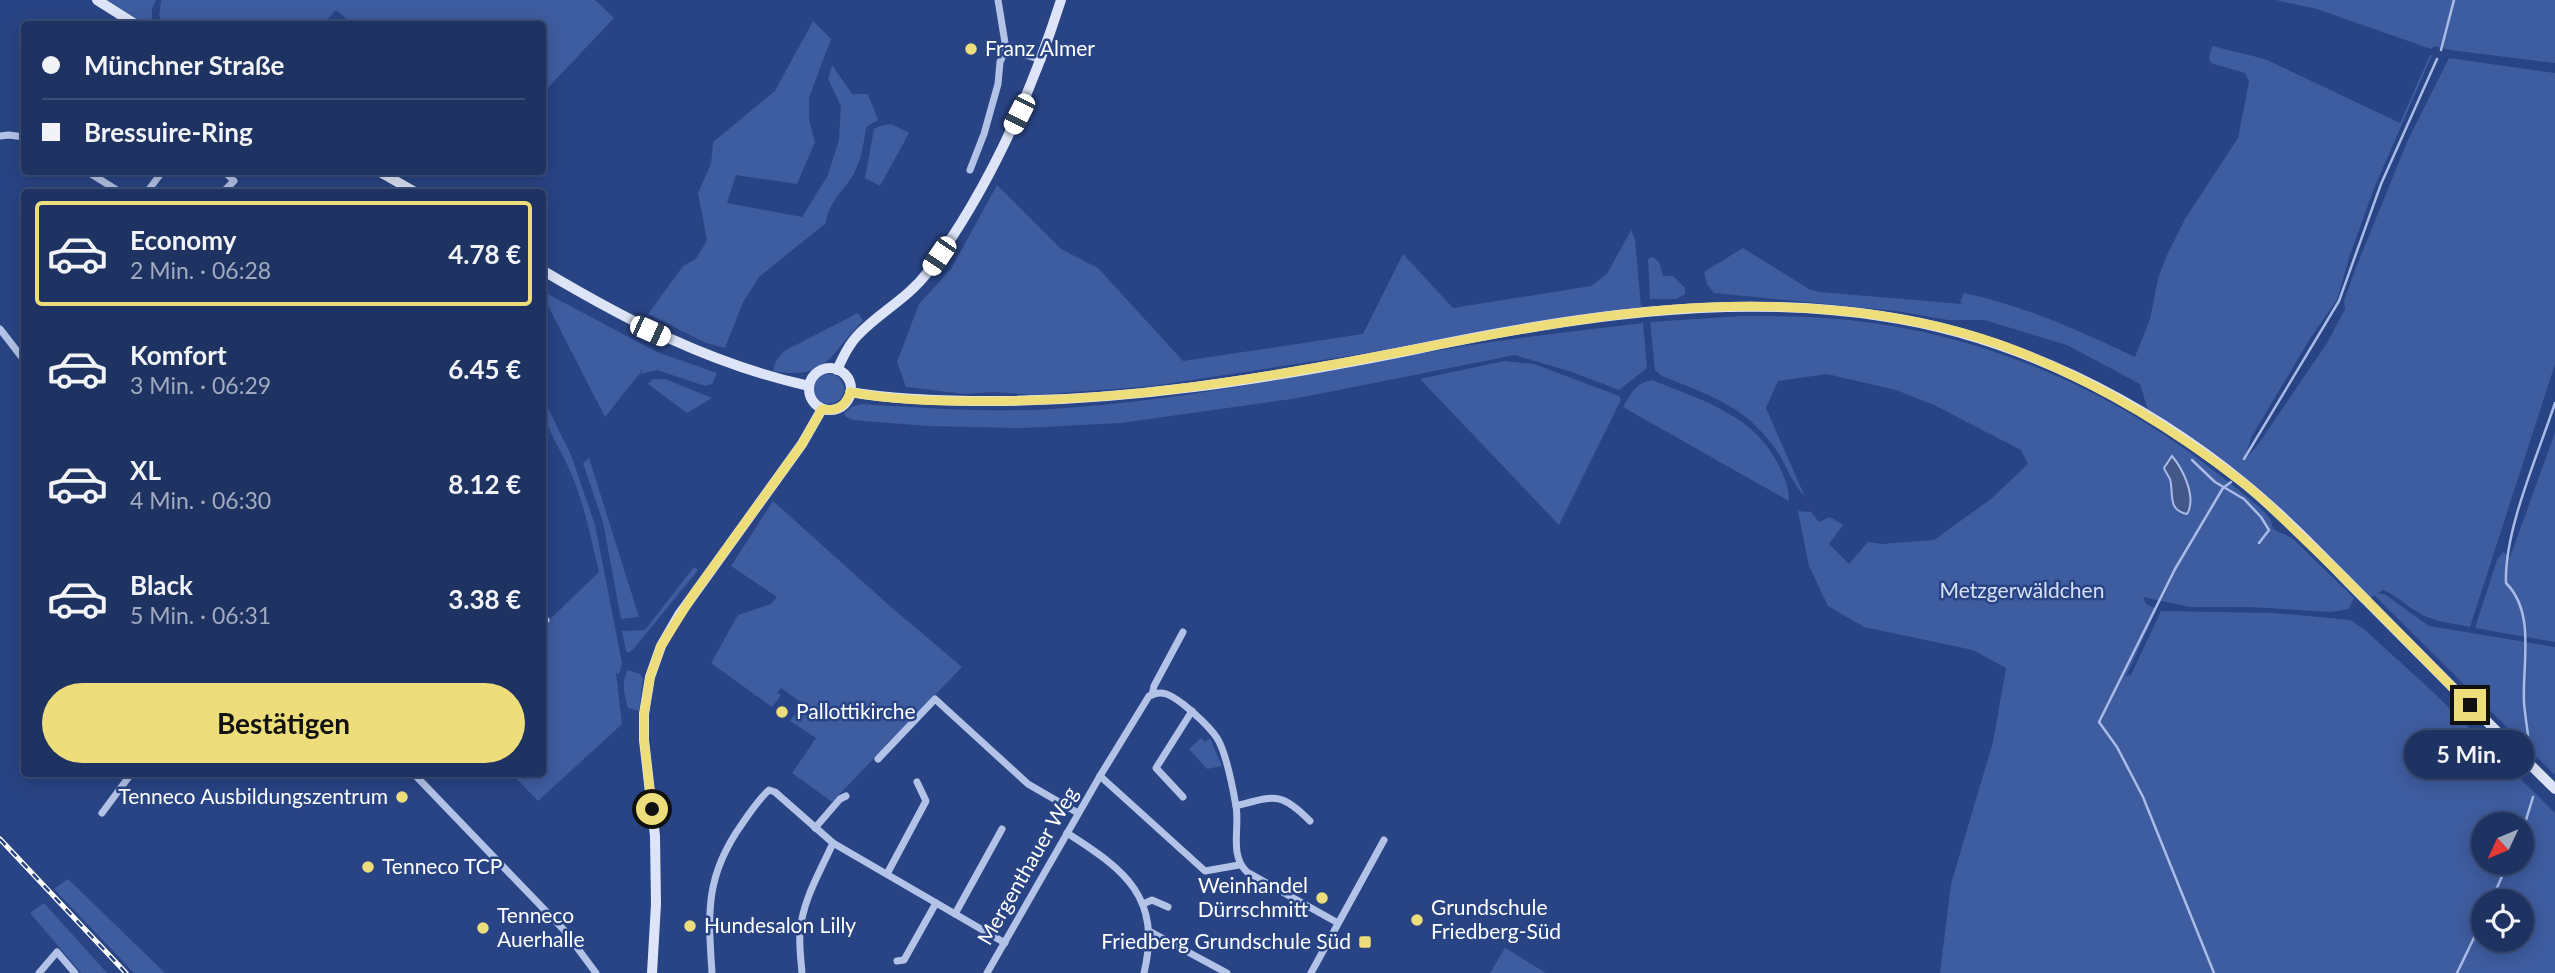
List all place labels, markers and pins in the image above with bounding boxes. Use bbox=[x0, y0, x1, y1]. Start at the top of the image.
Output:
place label: Franz Almer bbox=[985, 35, 1095, 60]
marker: Franz Almer bbox=[963, 41, 979, 57]
place label: Pallottikirche bbox=[796, 698, 916, 723]
marker: Pallottikirche bbox=[774, 704, 790, 720]
place label: Tenneco Ausbildungszentrum bbox=[118, 783, 388, 808]
marker: Tenneco Ausbildungszentrum bbox=[394, 789, 410, 805]
place label: Tenneco TCP bbox=[382, 853, 502, 878]
marker: Tenneco TCP bbox=[360, 859, 376, 875]
place label: Weinhandel Dürrschmitt bbox=[1198, 872, 1309, 921]
marker: Weinhandel Dürrschmitt bbox=[1314, 890, 1330, 906]
place label: Grundschule Friedberg-Süd bbox=[1431, 894, 1561, 943]
place label: Tenneco Auerhalle bbox=[497, 902, 585, 951]
place label: Hundesalon Lilly bbox=[704, 912, 856, 937]
marker: Grundschule Friedberg-Süd bbox=[1409, 912, 1425, 928]
marker: Hundesalon Lilly bbox=[682, 918, 698, 934]
marker: Tenneco Auerhalle bbox=[475, 920, 491, 936]
place label: Friedberg Grundschule Süd bbox=[1101, 928, 1351, 953]
marker: Friedberg Grundschule Süd bbox=[1357, 934, 1373, 950]

